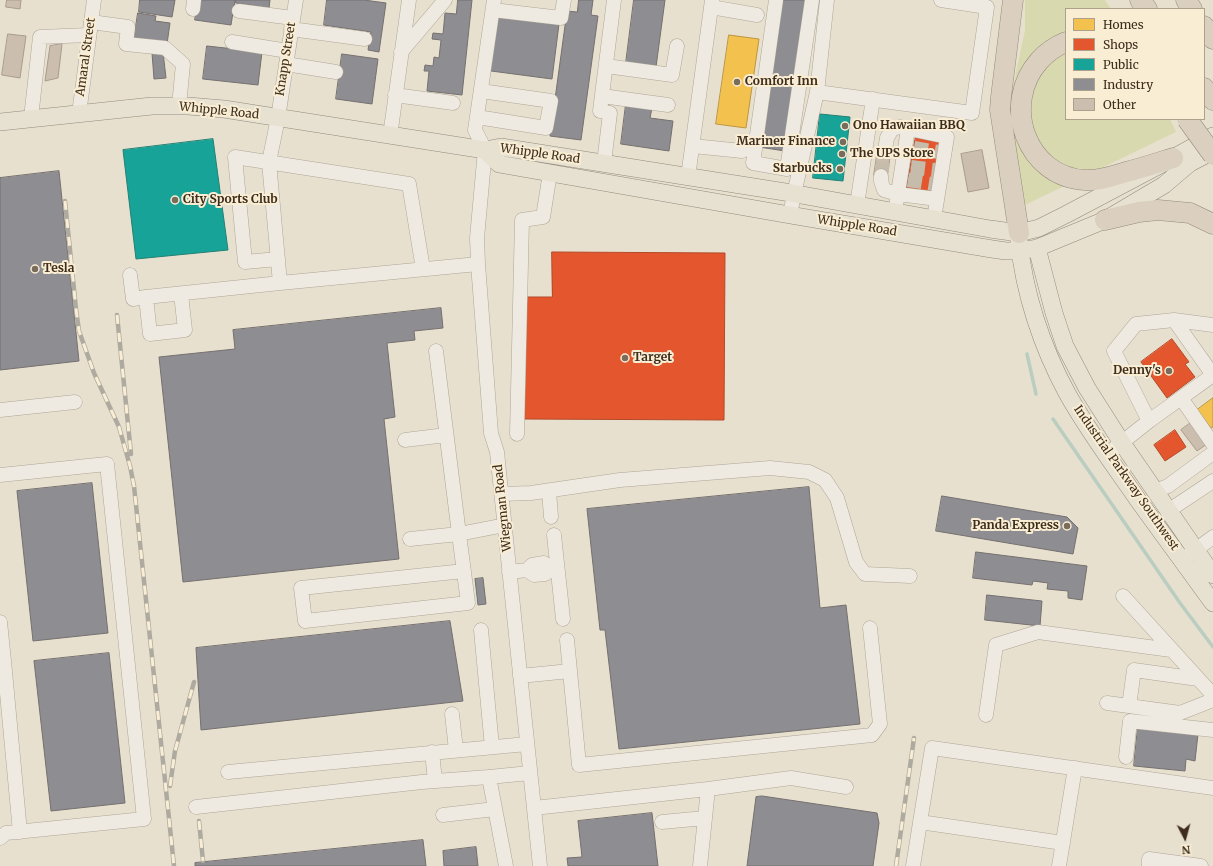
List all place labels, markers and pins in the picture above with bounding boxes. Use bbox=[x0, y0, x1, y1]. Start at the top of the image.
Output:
place label: Comfort Inn bbox=[745, 75, 818, 89]
marker: Comfort Inn bbox=[732, 77, 742, 87]
place label: Ono Hawaiian BBQ bbox=[853, 119, 965, 133]
marker: Ono Hawaiian BBQ bbox=[840, 121, 850, 131]
place label: Mariner Finance bbox=[736, 135, 835, 149]
marker: Mariner Finance bbox=[838, 137, 848, 147]
place label: The UPS Store bbox=[850, 147, 934, 161]
marker: The UPS Store bbox=[837, 149, 847, 159]
place label: Starbucks bbox=[773, 162, 832, 176]
marker: Starbucks bbox=[835, 164, 845, 174]
place label: City Sports Club bbox=[183, 193, 278, 207]
marker: City Sports Club bbox=[170, 195, 180, 205]
place label: Tesla bbox=[43, 262, 74, 276]
marker: Tesla bbox=[30, 264, 40, 274]
place label: Target bbox=[633, 351, 672, 365]
marker: Target bbox=[620, 353, 630, 363]
place label: Denny's bbox=[1113, 364, 1161, 378]
marker: Denny's bbox=[1164, 366, 1174, 376]
place label: Panda Express bbox=[972, 519, 1059, 533]
marker: Panda Express bbox=[1062, 521, 1072, 531]

